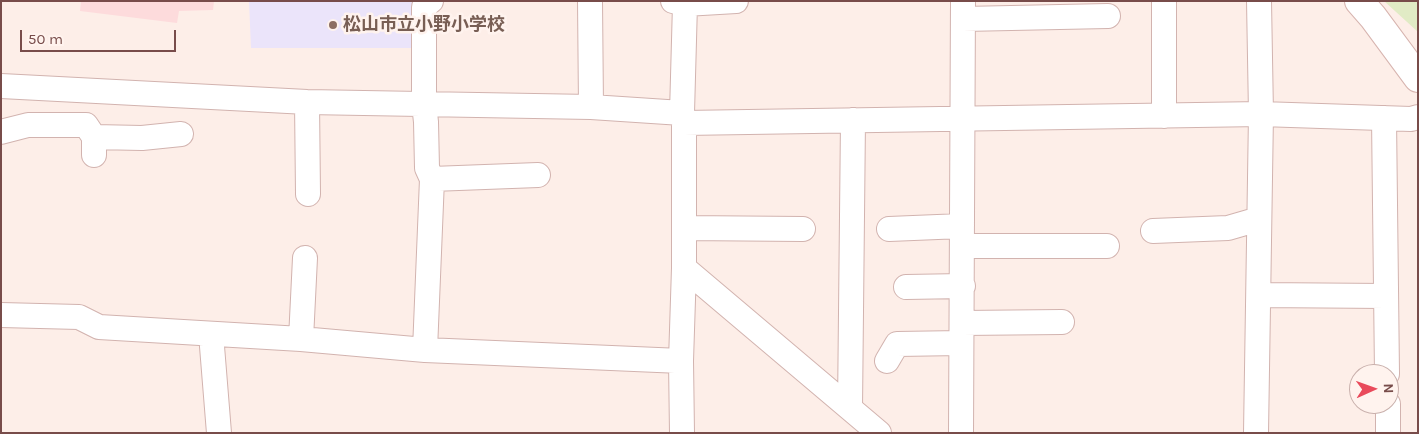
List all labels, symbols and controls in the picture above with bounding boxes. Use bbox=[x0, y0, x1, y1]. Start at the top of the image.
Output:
place label: 松山市立小野小学校 bbox=[343, 14, 505, 36]
marker: 松山市立小野小学校 bbox=[327, 19, 339, 31]
scale bar bbox=[22, 20, 179, 52]
text: 50 m bbox=[28, 30, 63, 48]
north arrow bbox=[1349, 364, 1399, 414]
text: N bbox=[1380, 383, 1397, 394]

